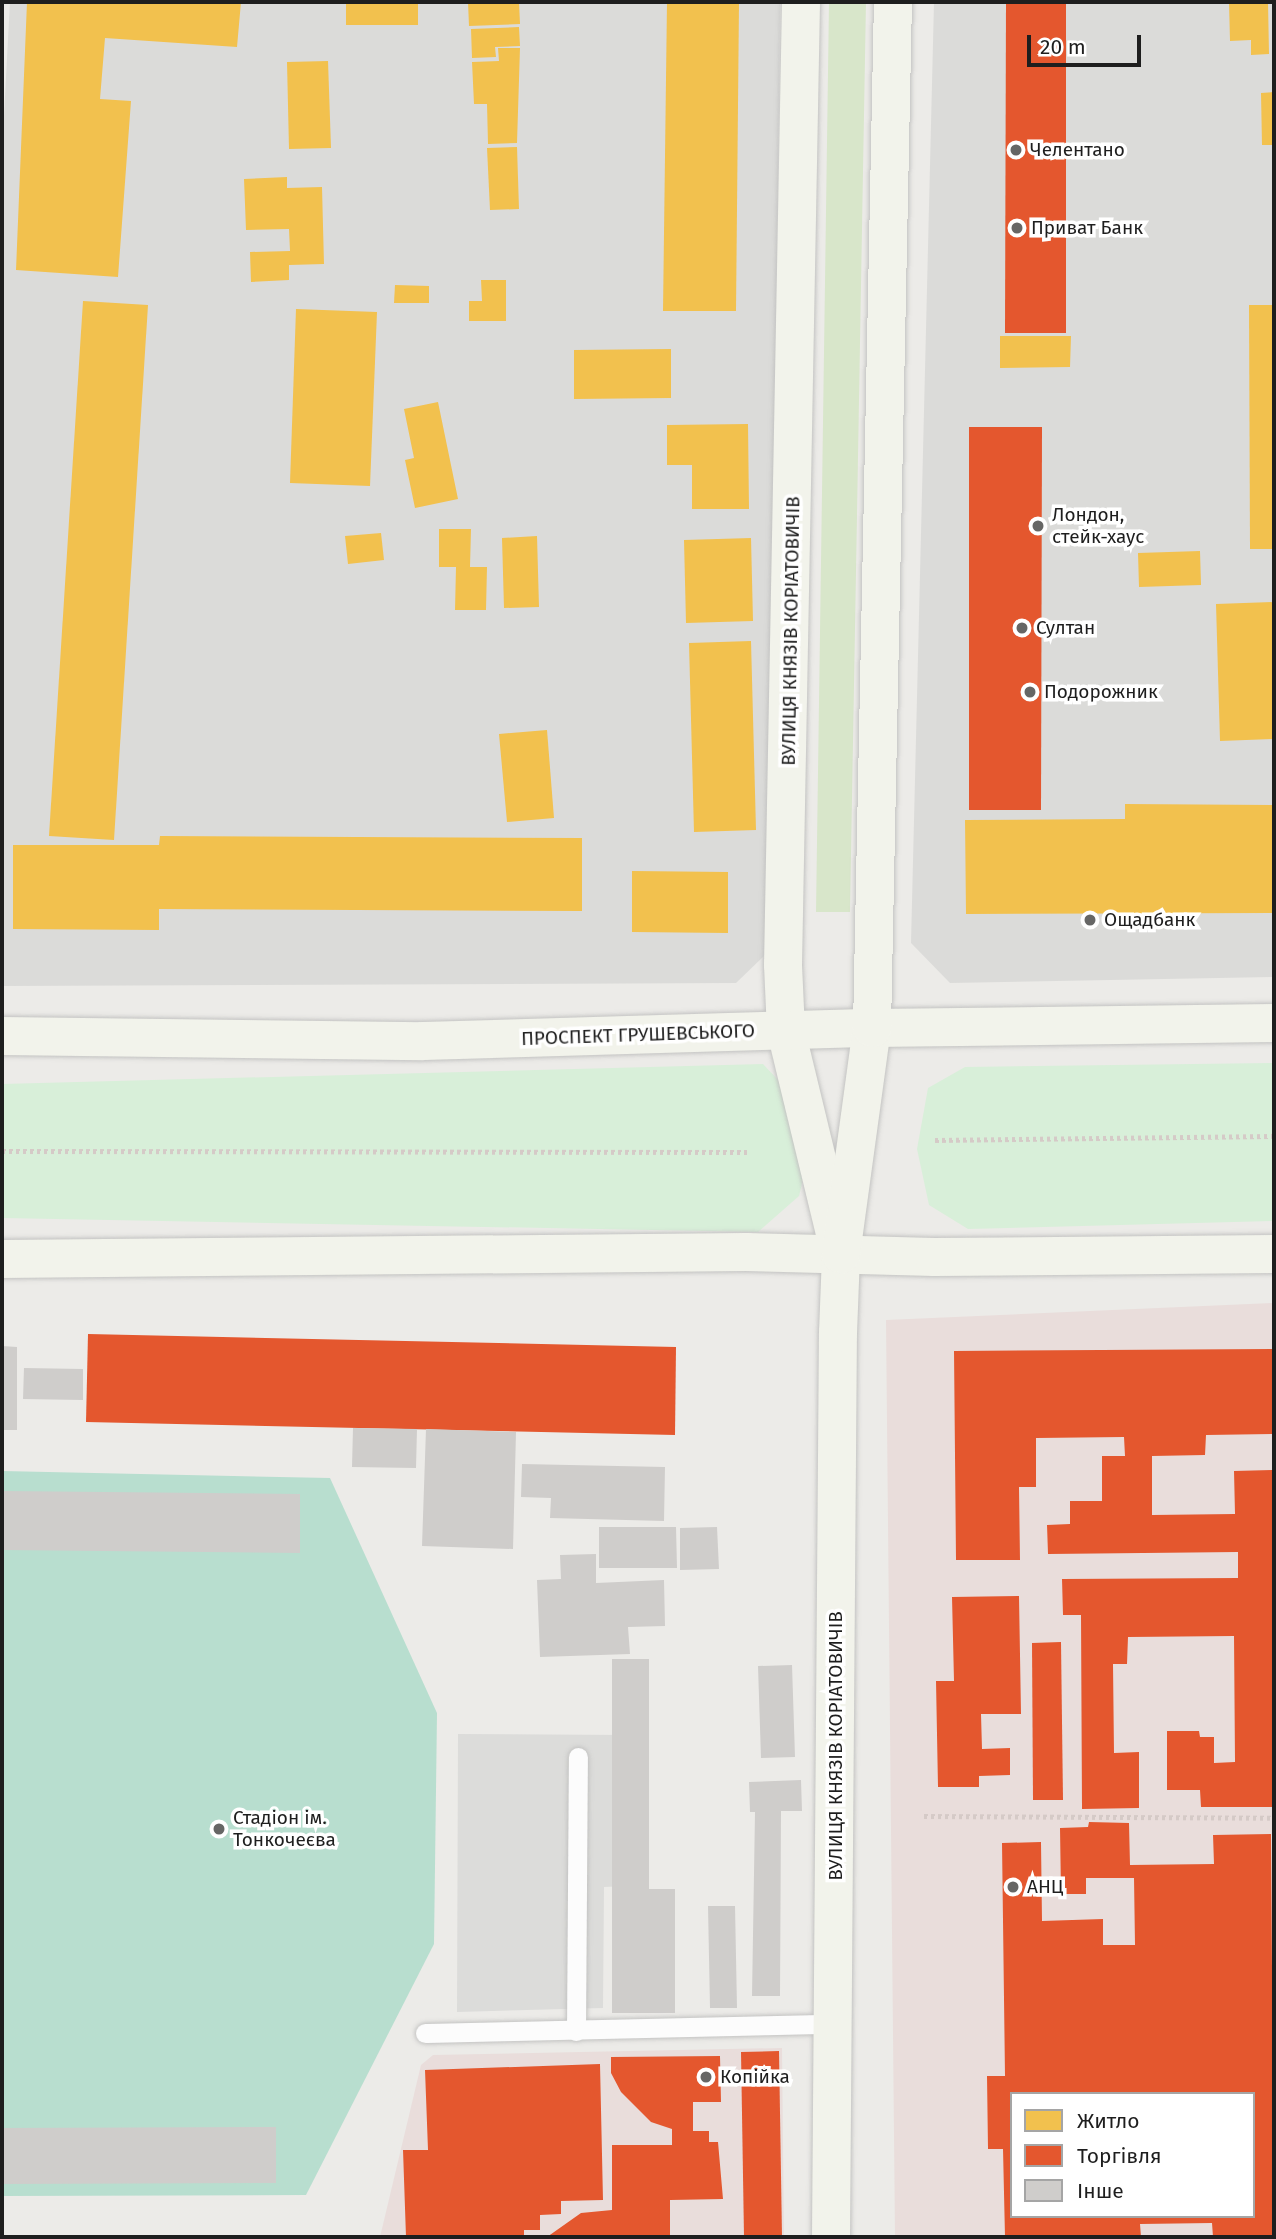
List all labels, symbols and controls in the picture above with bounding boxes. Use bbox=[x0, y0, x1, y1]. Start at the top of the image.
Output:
scale bar bbox=[1031, 21, 1145, 65]
text: 20 m bbox=[1040, 34, 1086, 60]
place label: Челентано bbox=[1030, 139, 1125, 161]
marker: Челентано bbox=[1008, 142, 1024, 158]
place label: Приват Банк bbox=[1031, 217, 1143, 239]
marker: Приват Банк bbox=[1009, 220, 1025, 236]
street label: ВУЛИЦЯ КНЯЗІВ КОРІАТОВИЧІВ bbox=[777, 496, 805, 766]
place label: Лондон, стейк-хаус bbox=[1052, 504, 1144, 548]
marker: Лондон, стейк-хаус bbox=[1030, 518, 1046, 534]
place label: Султан bbox=[1036, 617, 1095, 639]
marker: Султан bbox=[1014, 620, 1030, 636]
place label: Подорожник bbox=[1044, 681, 1158, 703]
marker: Подорожник bbox=[1022, 684, 1038, 700]
place label: Ощадбанк bbox=[1104, 909, 1195, 931]
marker: Ощадбанк bbox=[1082, 912, 1098, 928]
street label: ПРОСПЕКТ ГРУШЕВСЬКОГО bbox=[521, 1020, 755, 1050]
street label: ВУЛИЦЯ КНЯЗІВ КОРІАТОВИЧІВ bbox=[825, 1611, 847, 1881]
place label: Стадіон ім. Тонкочеєва bbox=[233, 1807, 336, 1851]
marker: Стадіон ім. Тонкочеєва bbox=[211, 1821, 227, 1837]
place label: АНЦ bbox=[1027, 1876, 1063, 1898]
marker: АНЦ bbox=[1005, 1879, 1021, 1895]
place label: Копійка bbox=[720, 2066, 790, 2088]
marker: Копійка bbox=[698, 2069, 714, 2085]
legend bbox=[1010, 2092, 1255, 2218]
text: Житло bbox=[1077, 2108, 1140, 2134]
text: Торгівля bbox=[1077, 2143, 1162, 2169]
text: Інше bbox=[1077, 2178, 1124, 2204]

